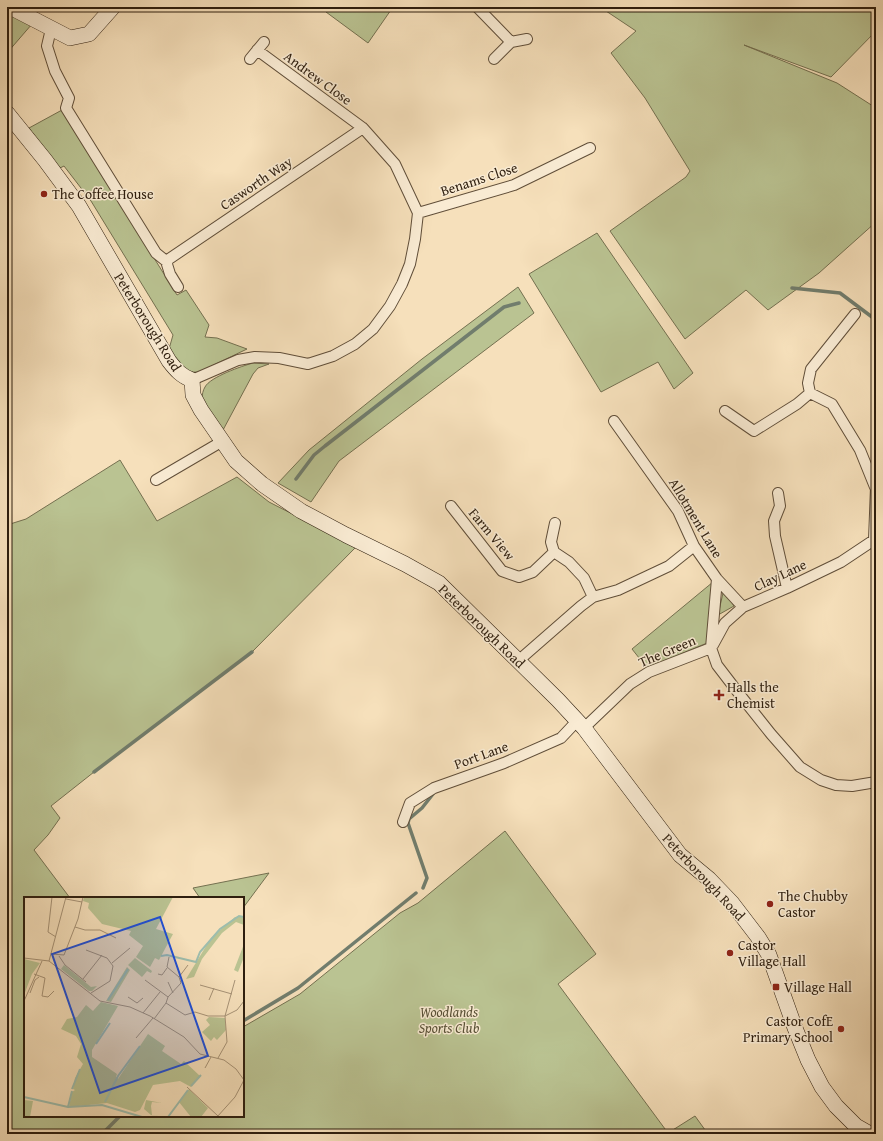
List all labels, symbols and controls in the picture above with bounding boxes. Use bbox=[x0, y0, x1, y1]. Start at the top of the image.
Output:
street label: Andrew Close bbox=[280, 46, 356, 110]
street label: Casworth Way bbox=[216, 151, 296, 215]
street label: Benams Close bbox=[438, 157, 520, 201]
place label: The Coffee House bbox=[52, 184, 154, 204]
marker: The Coffee House bbox=[39, 189, 49, 199]
street label: Peterborough Road bbox=[110, 269, 187, 376]
street label: Allotment Lane bbox=[664, 474, 728, 562]
street label: Farm View bbox=[464, 504, 520, 565]
street label: Clay Lane bbox=[750, 554, 810, 596]
street label: Peterborough Road bbox=[434, 579, 530, 673]
street label: The Green bbox=[635, 630, 699, 672]
place label: Halls the Chemist bbox=[727, 677, 779, 713]
marker: Halls the Chemist bbox=[714, 690, 724, 700]
street label: Port Lane bbox=[451, 736, 511, 774]
street label: Peterborough Road bbox=[658, 829, 750, 926]
place label: The Chubby Castor bbox=[778, 886, 848, 922]
inset map bbox=[24, 897, 244, 1117]
marker: The Chubby Castor bbox=[765, 899, 775, 909]
place label: Castor Village Hall bbox=[738, 935, 806, 971]
marker: Castor Village Hall bbox=[725, 948, 735, 958]
place label: Village Hall bbox=[784, 977, 852, 997]
marker: Village Hall bbox=[771, 982, 781, 992]
park label: Woodlands Sports Club bbox=[419, 1002, 480, 1038]
place label: Castor CofE Primary School bbox=[743, 1011, 833, 1047]
marker: Castor CofE Primary School bbox=[836, 1024, 846, 1034]

